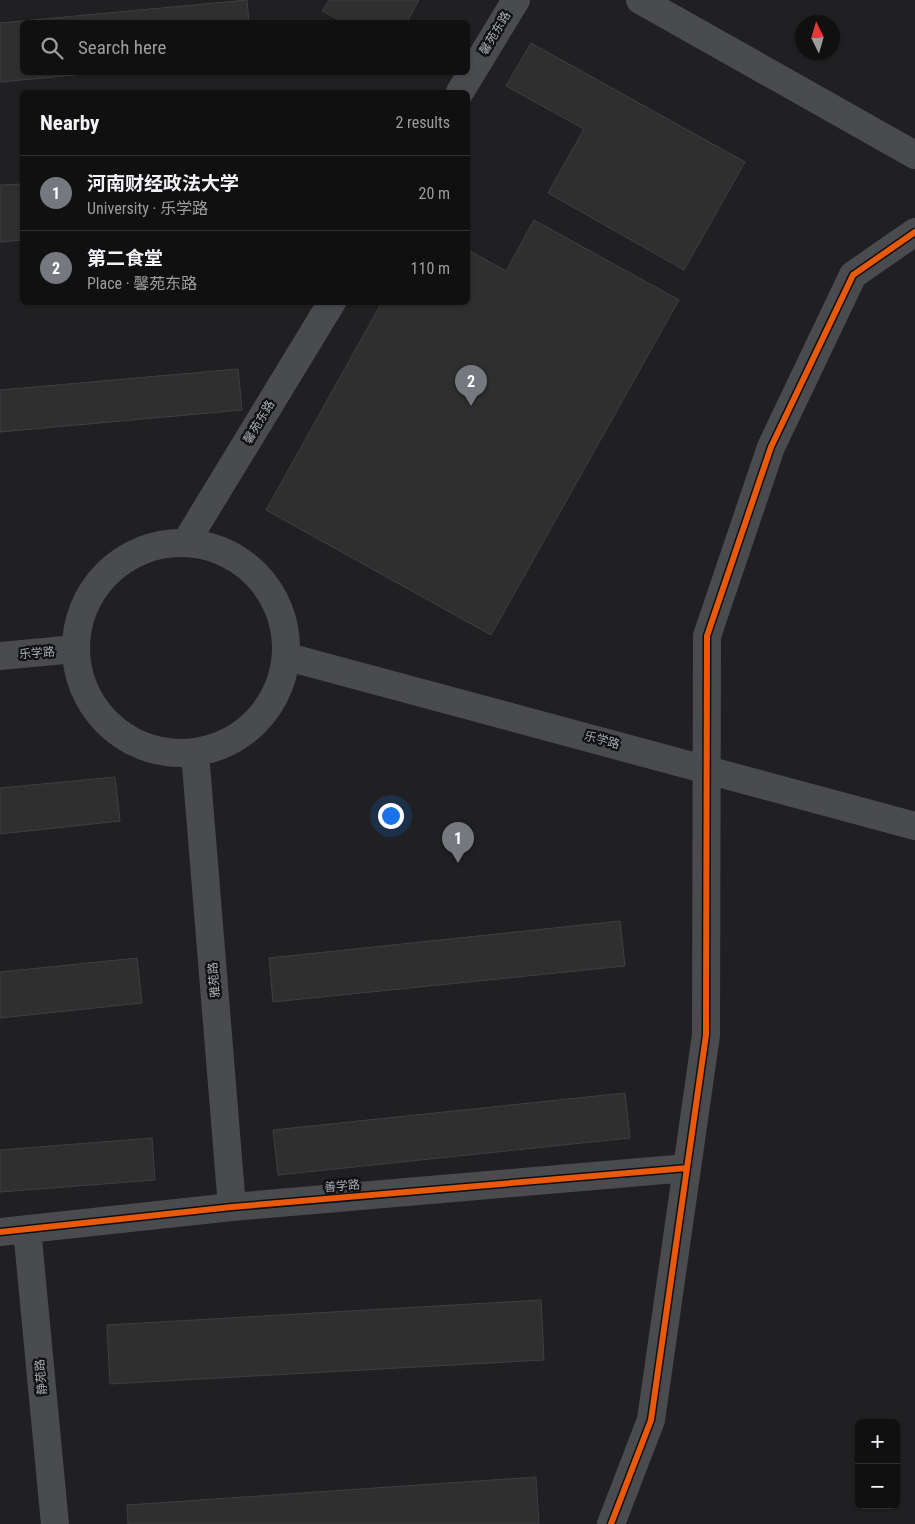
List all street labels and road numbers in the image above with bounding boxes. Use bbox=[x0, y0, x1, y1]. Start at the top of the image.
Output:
street label: 馨苑东路 bbox=[477, 9, 513, 57]
street label: 馨苑东路 bbox=[241, 398, 277, 446]
street label: 乐学路 bbox=[18, 644, 56, 662]
street label: 乐学路 bbox=[583, 729, 621, 751]
street label: 雅苑路 bbox=[205, 961, 223, 999]
street label: 善学路 bbox=[323, 1177, 361, 1195]
street label: 静苑路 bbox=[32, 1358, 50, 1396]

